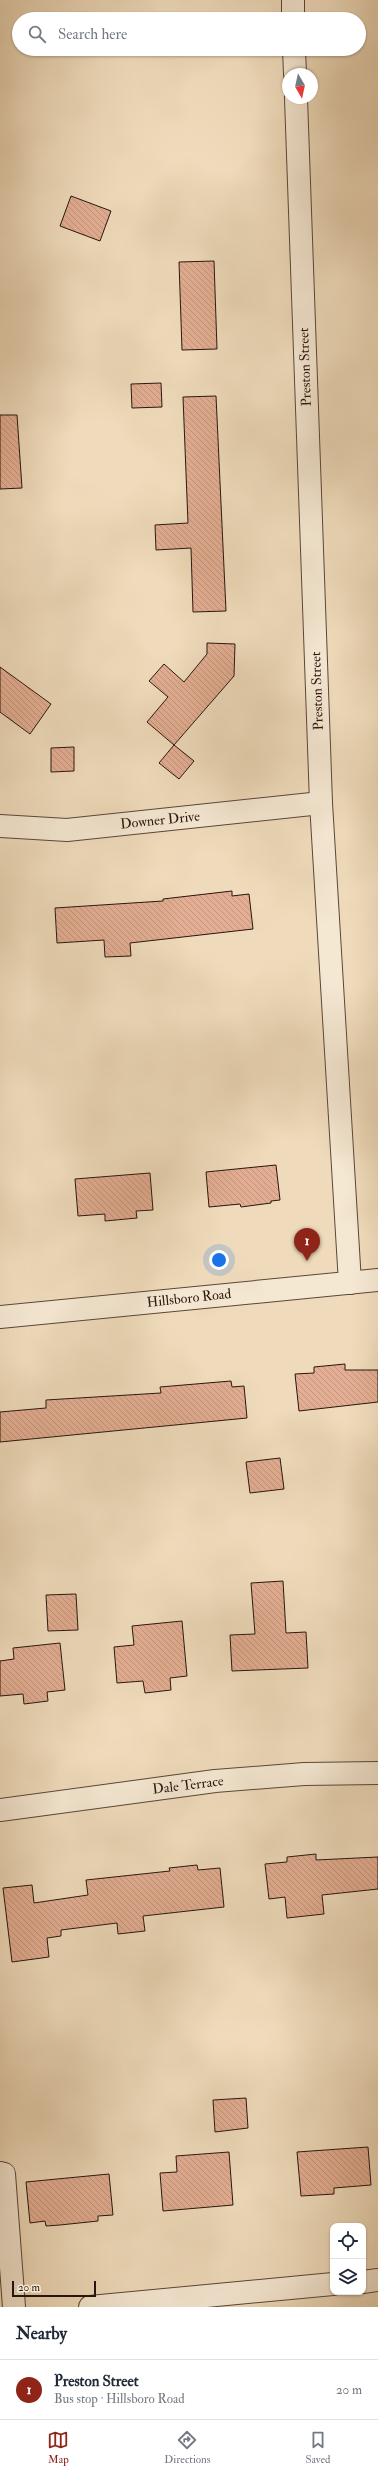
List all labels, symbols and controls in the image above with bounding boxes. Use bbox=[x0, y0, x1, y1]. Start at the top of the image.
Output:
search box bbox=[12, 12, 366, 56]
icon: search bbox=[26, 23, 48, 45]
text: Search here bbox=[58, 25, 127, 44]
north arrow bbox=[282, 68, 318, 104]
street label: Preston Street bbox=[295, 327, 315, 407]
street label: Preston Street bbox=[307, 651, 327, 731]
street label: Downer Drive bbox=[119, 807, 201, 833]
pin: 1 bbox=[294, 1228, 320, 1261]
your location bbox=[209, 1250, 229, 1270]
street label: Hillsboro Road bbox=[146, 1285, 232, 1311]
street label: Dale Terrace bbox=[151, 1772, 225, 1798]
map controls bbox=[330, 2223, 366, 2295]
button: locate bbox=[330, 2223, 366, 2259]
button: layers bbox=[330, 2259, 366, 2295]
scale bar bbox=[12, 2279, 96, 2298]
text: 20 m bbox=[18, 2281, 40, 2294]
text: Nearby bbox=[16, 2323, 67, 2344]
text: Preston Street bbox=[54, 2372, 139, 2391]
text: 1 bbox=[27, 2382, 31, 2398]
text: 20 m bbox=[336, 2382, 362, 2398]
text: Bus stop · Hillsboro Road bbox=[54, 2391, 185, 2407]
tab: Map bbox=[47, 2429, 69, 2466]
tab: Directions bbox=[164, 2429, 211, 2466]
tab: Saved bbox=[305, 2429, 331, 2466]

